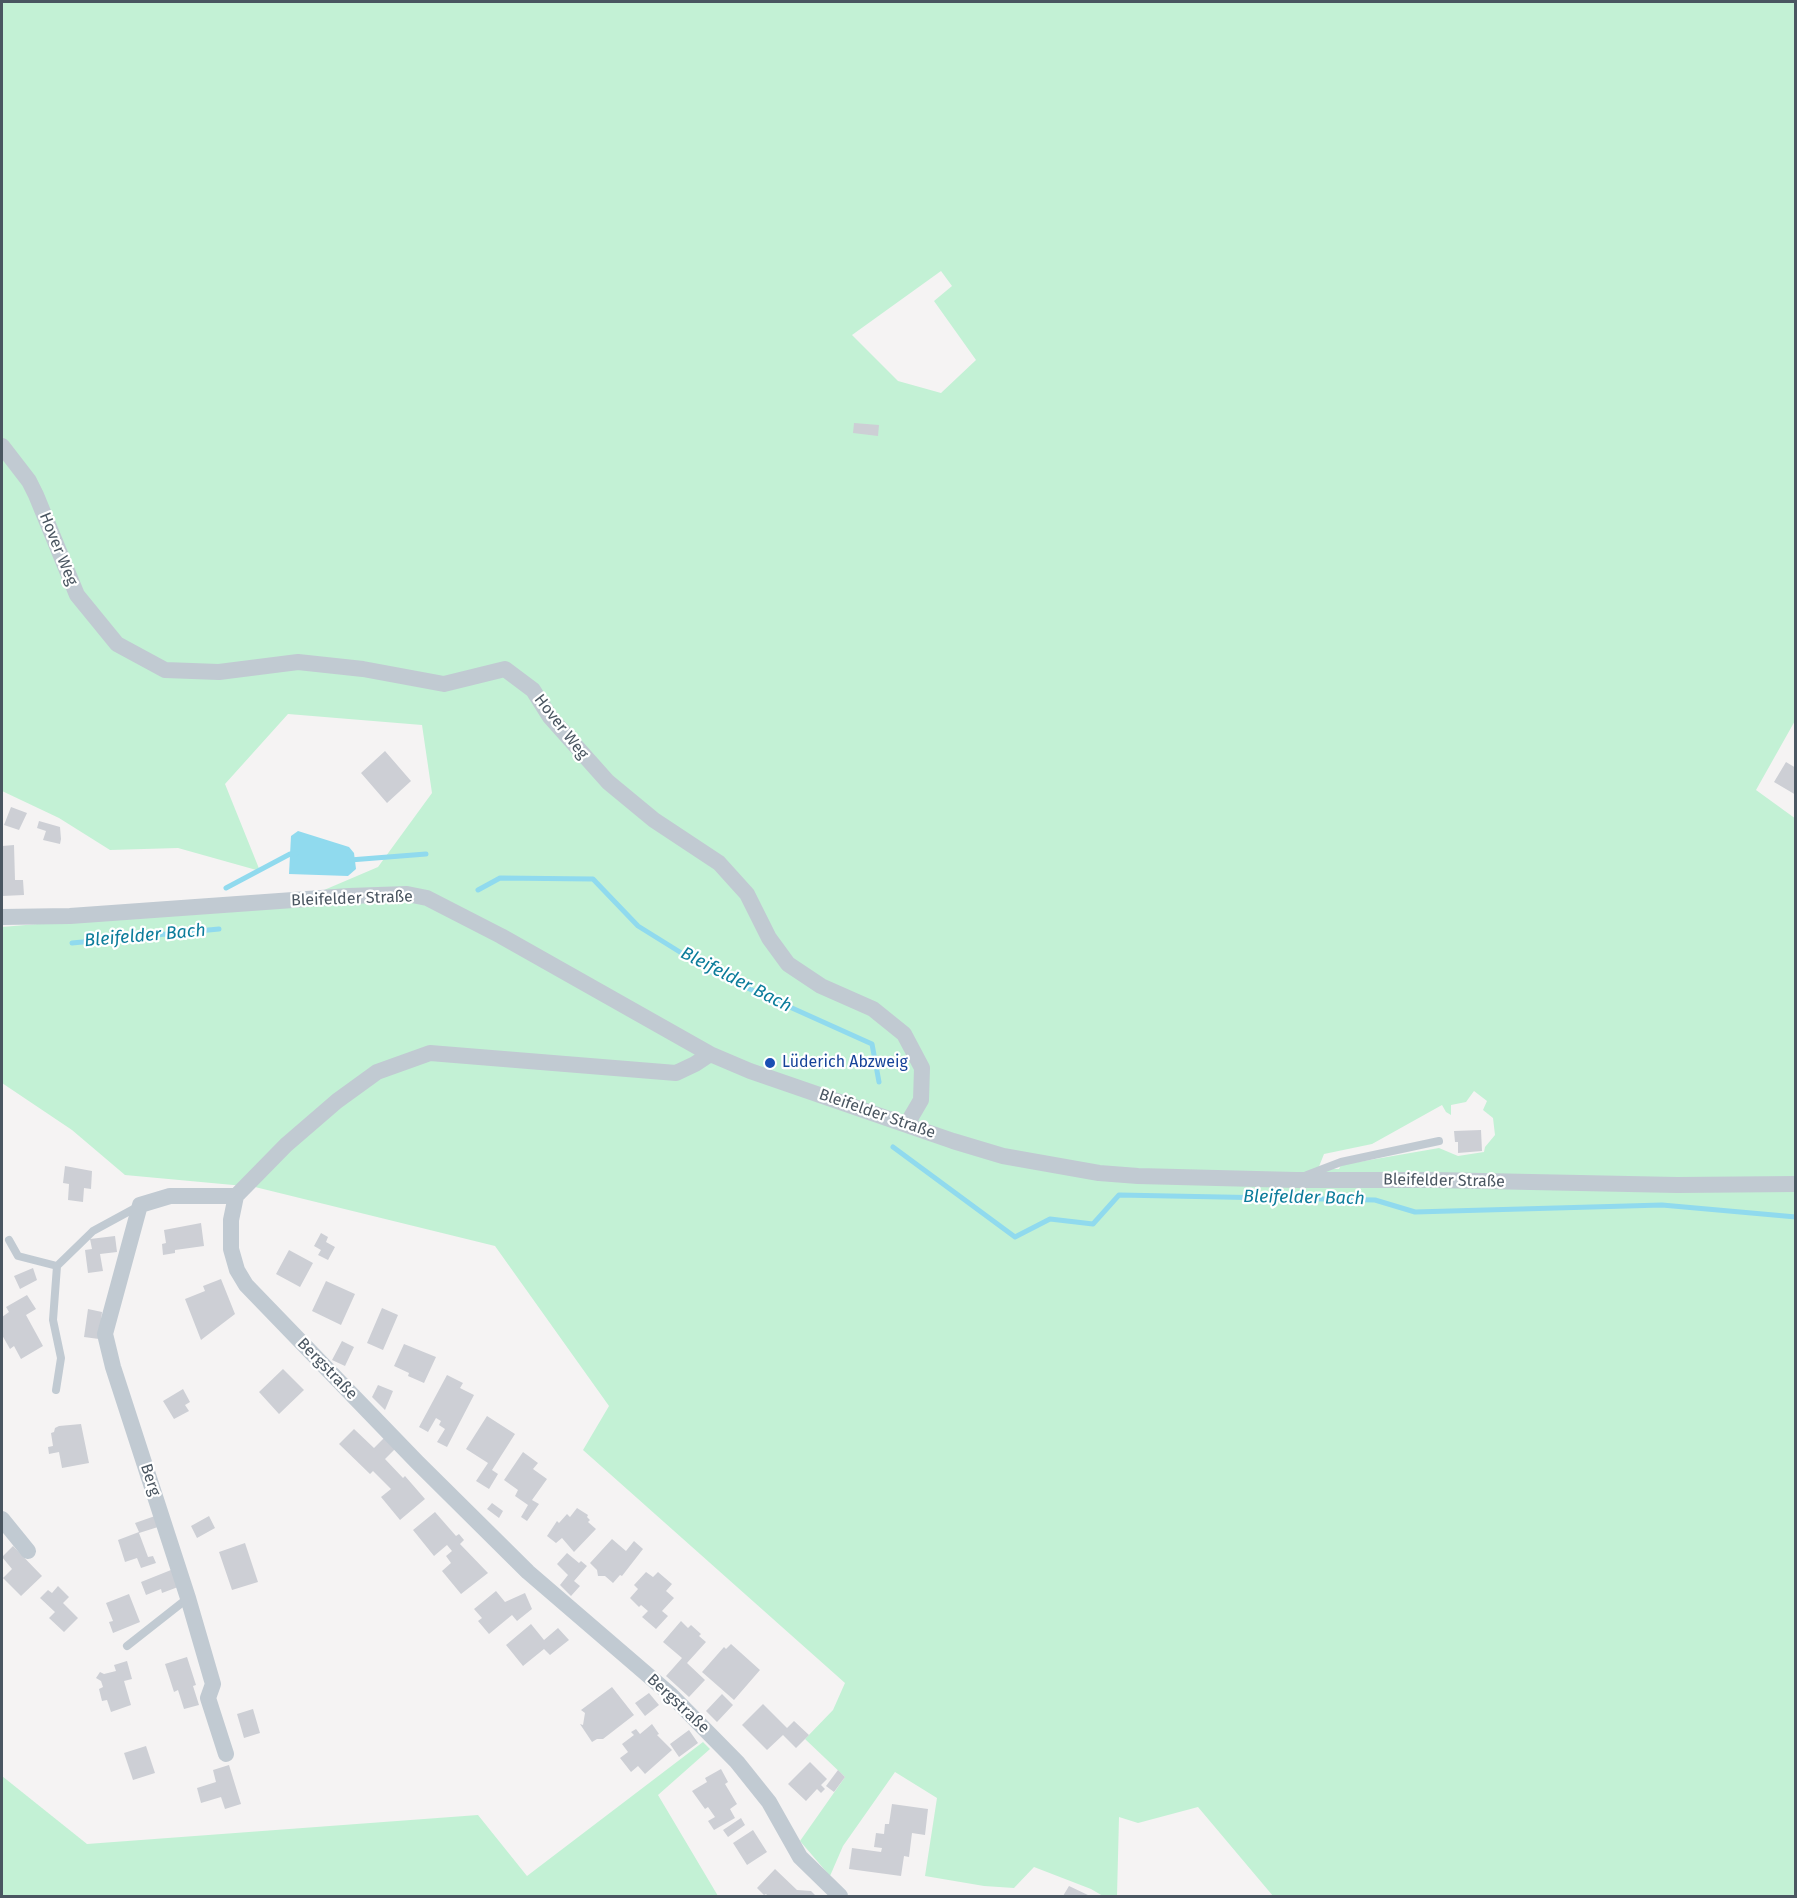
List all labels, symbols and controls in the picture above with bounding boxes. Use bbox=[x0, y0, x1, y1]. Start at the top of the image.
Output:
street label: Hover Weg bbox=[35, 510, 81, 588]
street label: Hover Weg bbox=[530, 691, 592, 763]
street label: Bleifelder Straße bbox=[291, 887, 413, 911]
water label: Bleifelder Bach bbox=[83, 920, 207, 952]
water label: Bleifelder Bach bbox=[677, 943, 795, 1017]
place label: Lüderich Abzweig bbox=[782, 1053, 908, 1073]
marker: Lüderich Abzweig bbox=[763, 1056, 777, 1070]
street label: Bleifelder Straße bbox=[816, 1085, 938, 1143]
street label: Bleifelder Straße bbox=[1383, 1170, 1505, 1192]
water label: Bleifelder Bach bbox=[1243, 1186, 1365, 1210]
street label: Bergstraße bbox=[293, 1334, 361, 1404]
street label: Berg bbox=[136, 1461, 164, 1499]
street label: Bergstraße bbox=[643, 1670, 713, 1738]

